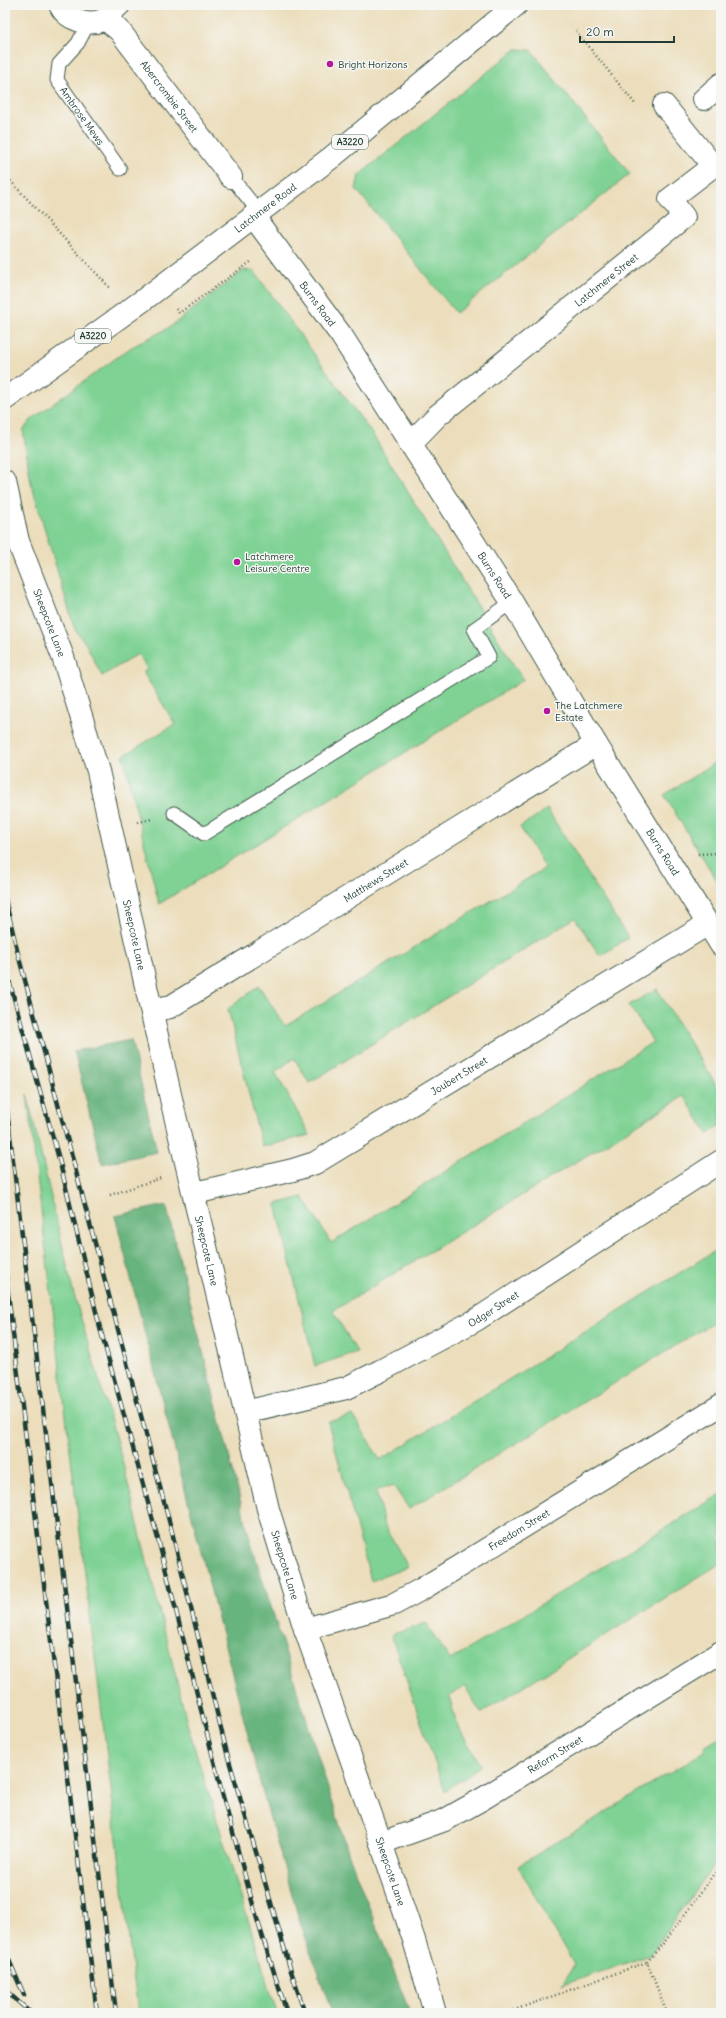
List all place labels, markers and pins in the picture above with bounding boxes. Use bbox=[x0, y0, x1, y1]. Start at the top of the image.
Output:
place label: Bright Horizons bbox=[338, 58, 408, 71]
marker: Bright Horizons bbox=[325, 59, 335, 69]
place label: Latchmere Leisure Centre bbox=[245, 550, 310, 575]
marker: Latchmere Leisure Centre bbox=[232, 557, 242, 567]
place label: The Latchmere Estate bbox=[555, 699, 622, 724]
marker: The Latchmere Estate bbox=[542, 706, 552, 716]

